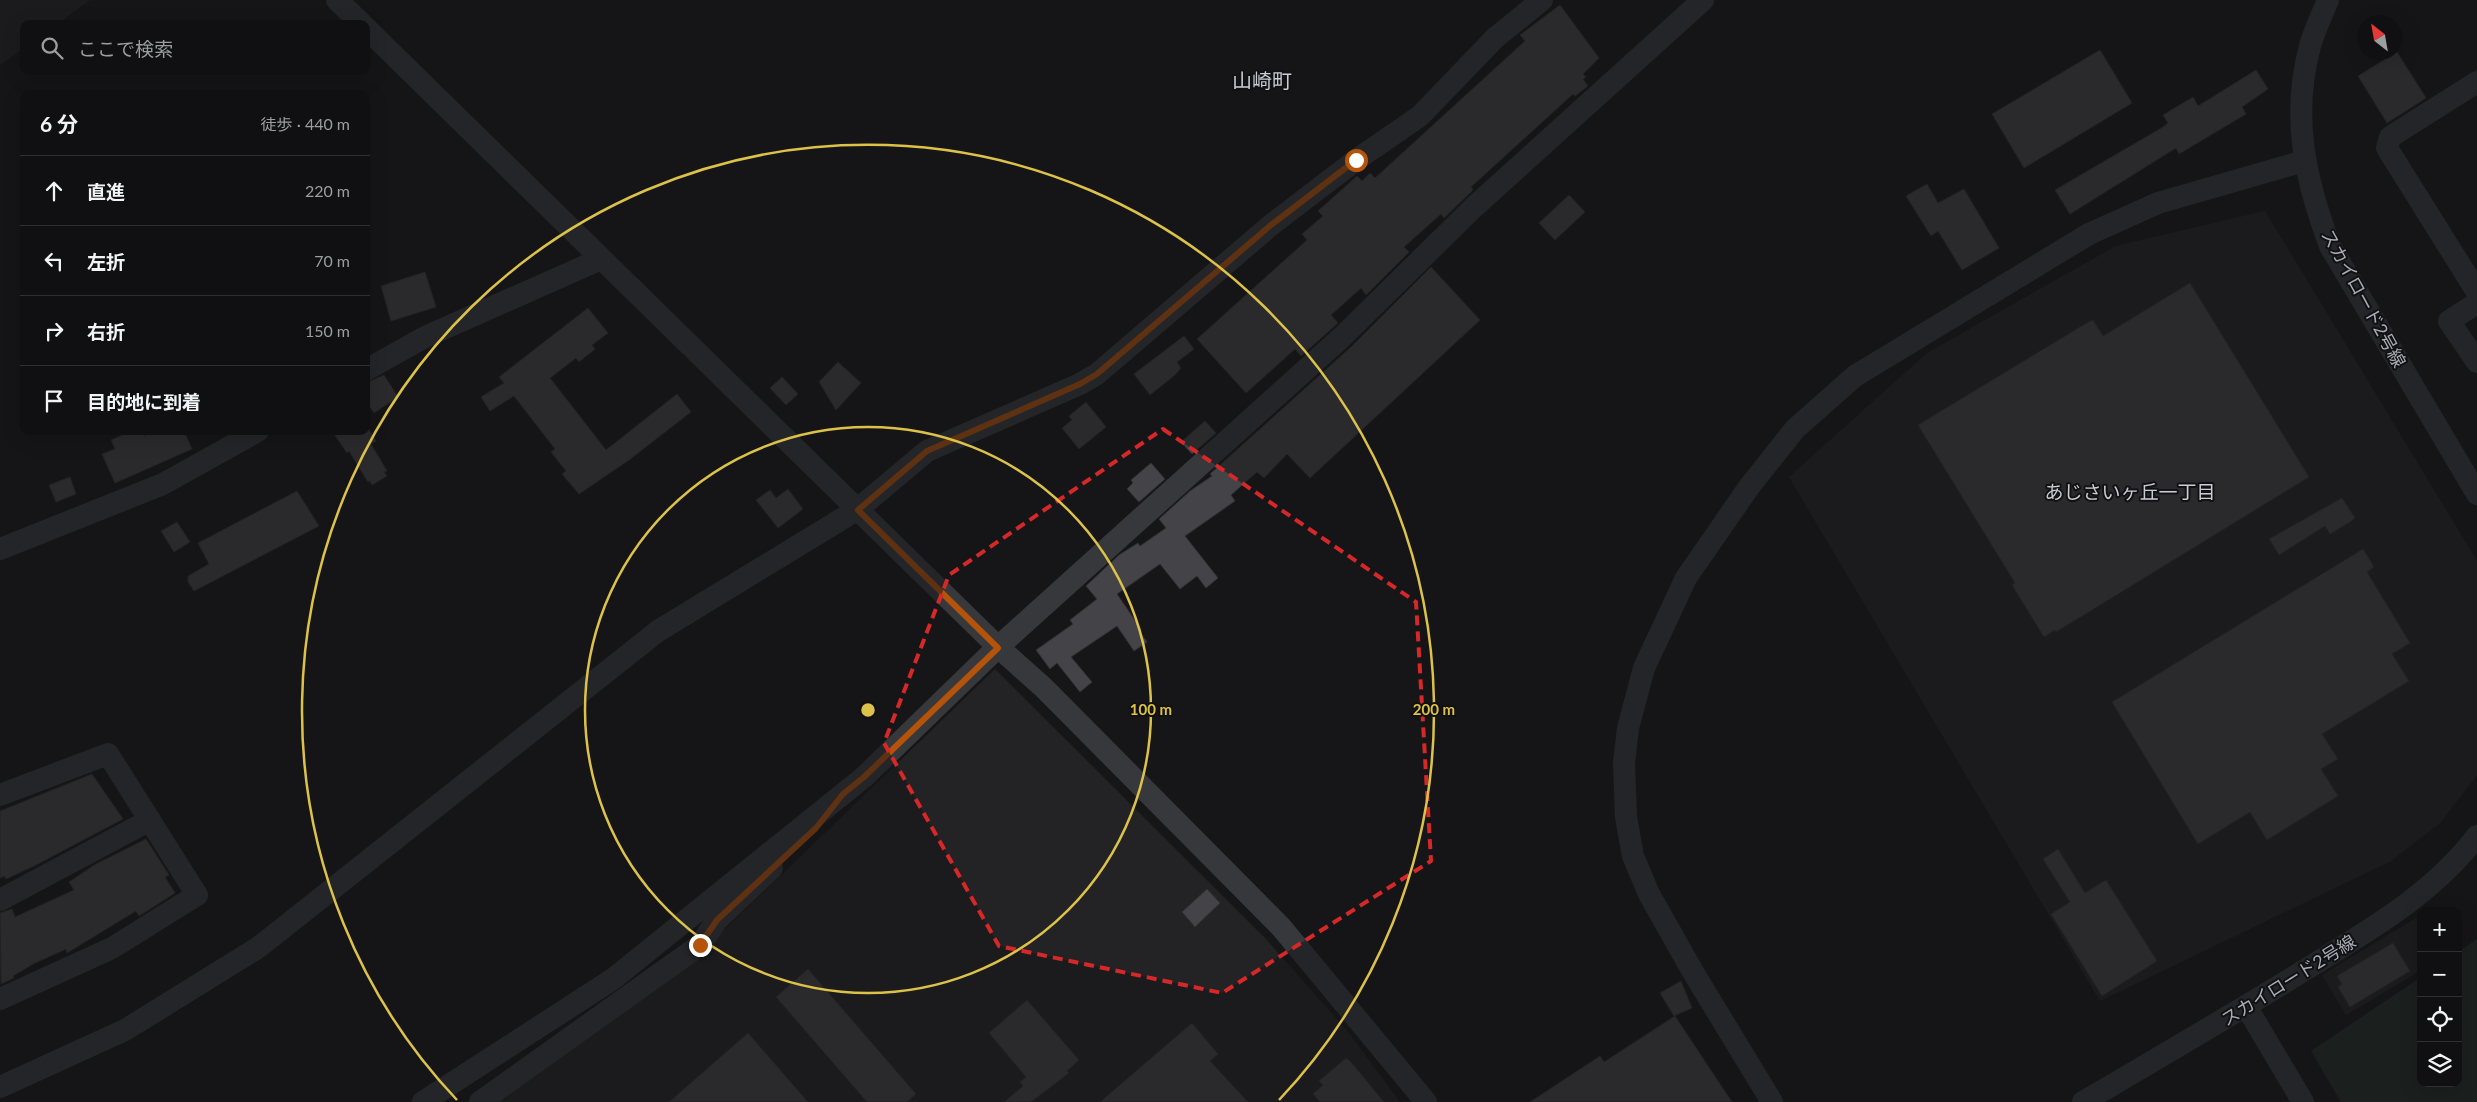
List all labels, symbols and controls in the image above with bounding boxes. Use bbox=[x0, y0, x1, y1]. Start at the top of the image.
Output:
north arrow bbox=[2357, 15, 2402, 60]
search box bbox=[20, 20, 370, 75]
icon: search bbox=[38, 34, 66, 62]
text: ここで検索 bbox=[78, 37, 173, 60]
district label: 山崎町 bbox=[1232, 68, 1292, 92]
text: 6 分 bbox=[40, 111, 78, 136]
text: 徒歩 · 440 m bbox=[261, 114, 350, 133]
route start bbox=[1345, 149, 1368, 172]
icon: ahead bbox=[40, 177, 68, 205]
text: 直進 bbox=[87, 180, 125, 203]
text: 220 m bbox=[305, 181, 350, 200]
street label: スカイロード2号線 bbox=[2317, 225, 2411, 371]
icon: left bbox=[40, 247, 68, 275]
text: 左折 bbox=[87, 250, 125, 273]
text: 70 m bbox=[314, 251, 350, 270]
icon: right bbox=[40, 317, 68, 345]
text: 右折 bbox=[87, 320, 125, 343]
text: 150 m bbox=[305, 321, 350, 340]
icon: arrive bbox=[40, 387, 68, 415]
text: 目的地に到着 bbox=[87, 390, 201, 413]
district label: あじさいヶ丘一丁目 bbox=[2044, 480, 2216, 503]
text: 100 m bbox=[1130, 700, 1172, 718]
text: 200 m bbox=[1413, 700, 1455, 718]
centre of rings bbox=[859, 701, 877, 719]
map controls bbox=[2417, 907, 2462, 1087]
button: + bbox=[2417, 907, 2462, 952]
street label: スカイロード2号線 bbox=[2217, 930, 2359, 1030]
route end bbox=[689, 934, 712, 957]
button: − bbox=[2417, 952, 2462, 997]
button: locate bbox=[2417, 997, 2462, 1042]
button: layers bbox=[2417, 1042, 2462, 1087]

